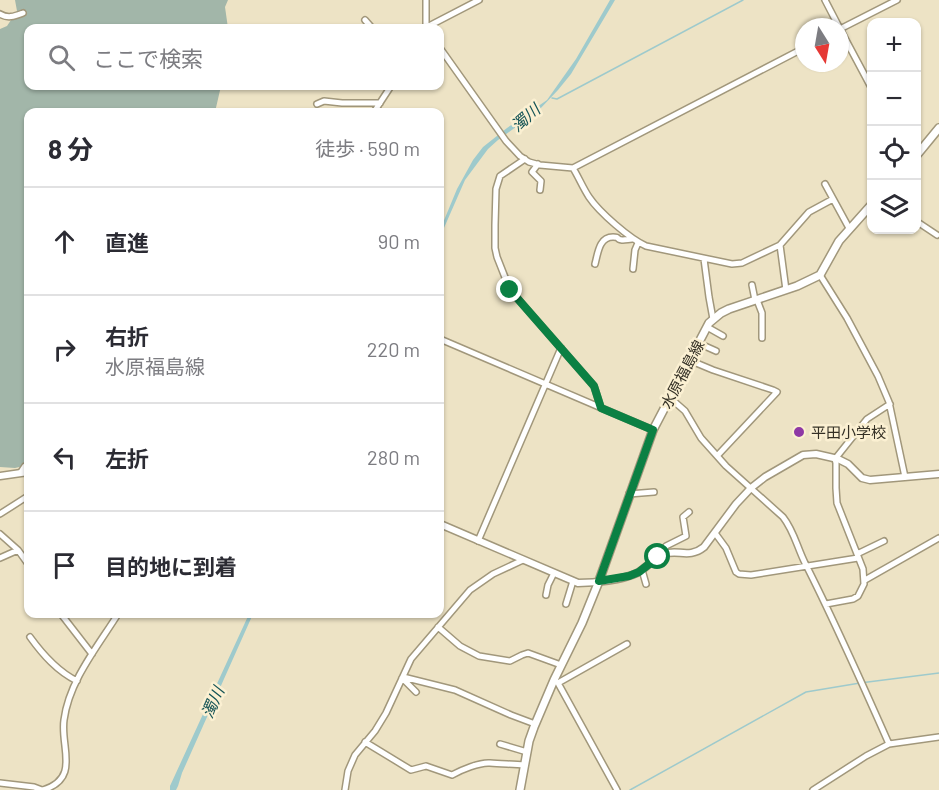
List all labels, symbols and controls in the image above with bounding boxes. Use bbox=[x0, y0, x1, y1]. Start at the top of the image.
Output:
north arrow bbox=[795, 18, 849, 72]
map controls bbox=[867, 18, 921, 234]
button: + bbox=[867, 18, 921, 72]
search box bbox=[24, 24, 444, 90]
icon: search bbox=[45, 41, 78, 74]
text: ここで検索 bbox=[93, 45, 203, 71]
button: − bbox=[867, 72, 921, 126]
water label: 濁川 bbox=[507, 98, 545, 135]
button: locate bbox=[867, 126, 921, 180]
text: 8 分 bbox=[48, 133, 93, 164]
text: 徒歩 · 590 m bbox=[315, 136, 420, 160]
button: layers bbox=[867, 180, 921, 234]
icon: ahead bbox=[48, 225, 81, 258]
text: 直進 bbox=[105, 229, 149, 255]
text: 90 m bbox=[378, 229, 420, 253]
route end bbox=[496, 276, 522, 302]
text: 右折 bbox=[105, 323, 149, 349]
icon: right bbox=[48, 333, 81, 366]
text: 220 m bbox=[367, 337, 420, 361]
street label: 水原福島線 bbox=[656, 337, 708, 411]
text: 水原福島線 bbox=[105, 354, 205, 378]
place label: 平田小学校 bbox=[811, 423, 886, 441]
marker: 平田小学校 bbox=[792, 425, 806, 439]
icon: left bbox=[48, 441, 81, 474]
text: 左折 bbox=[105, 445, 149, 471]
text: 280 m bbox=[367, 445, 420, 469]
route start bbox=[644, 543, 670, 569]
icon: arrive bbox=[48, 549, 81, 582]
text: 目的地に到着 bbox=[105, 553, 237, 579]
water label: 濁川 bbox=[197, 682, 228, 720]

